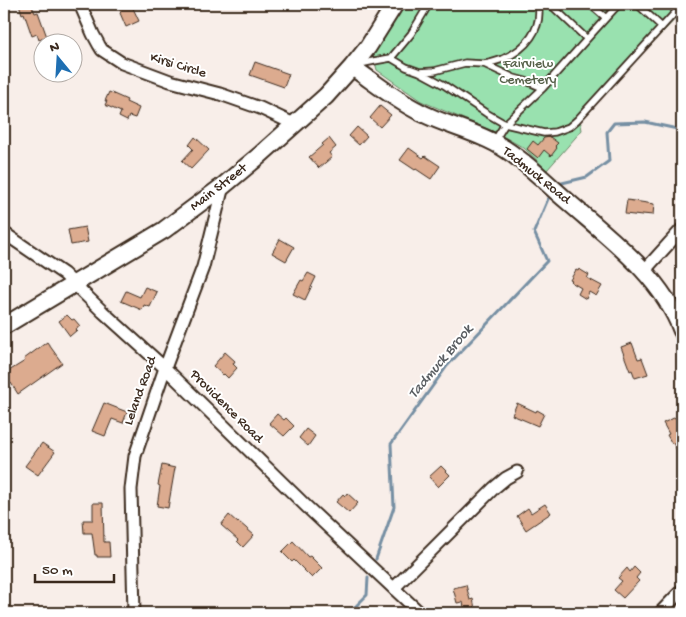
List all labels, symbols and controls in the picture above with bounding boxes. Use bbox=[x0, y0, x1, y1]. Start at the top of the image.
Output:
north arrow bbox=[32, 32, 82, 82]
text: N bbox=[48, 39, 62, 58]
street label: Kirsi Circle bbox=[148, 49, 209, 83]
park label: Fairview Cemetery bbox=[500, 56, 556, 89]
street label: Tadmuck Road bbox=[498, 143, 575, 210]
street label: Main Street bbox=[187, 160, 252, 216]
water label: Tadmuck Brook bbox=[405, 320, 478, 403]
street label: Leland Road bbox=[121, 353, 162, 428]
street label: Providence Road bbox=[185, 366, 268, 449]
scale bar bbox=[35, 552, 114, 584]
text: 50 m bbox=[42, 562, 73, 580]

